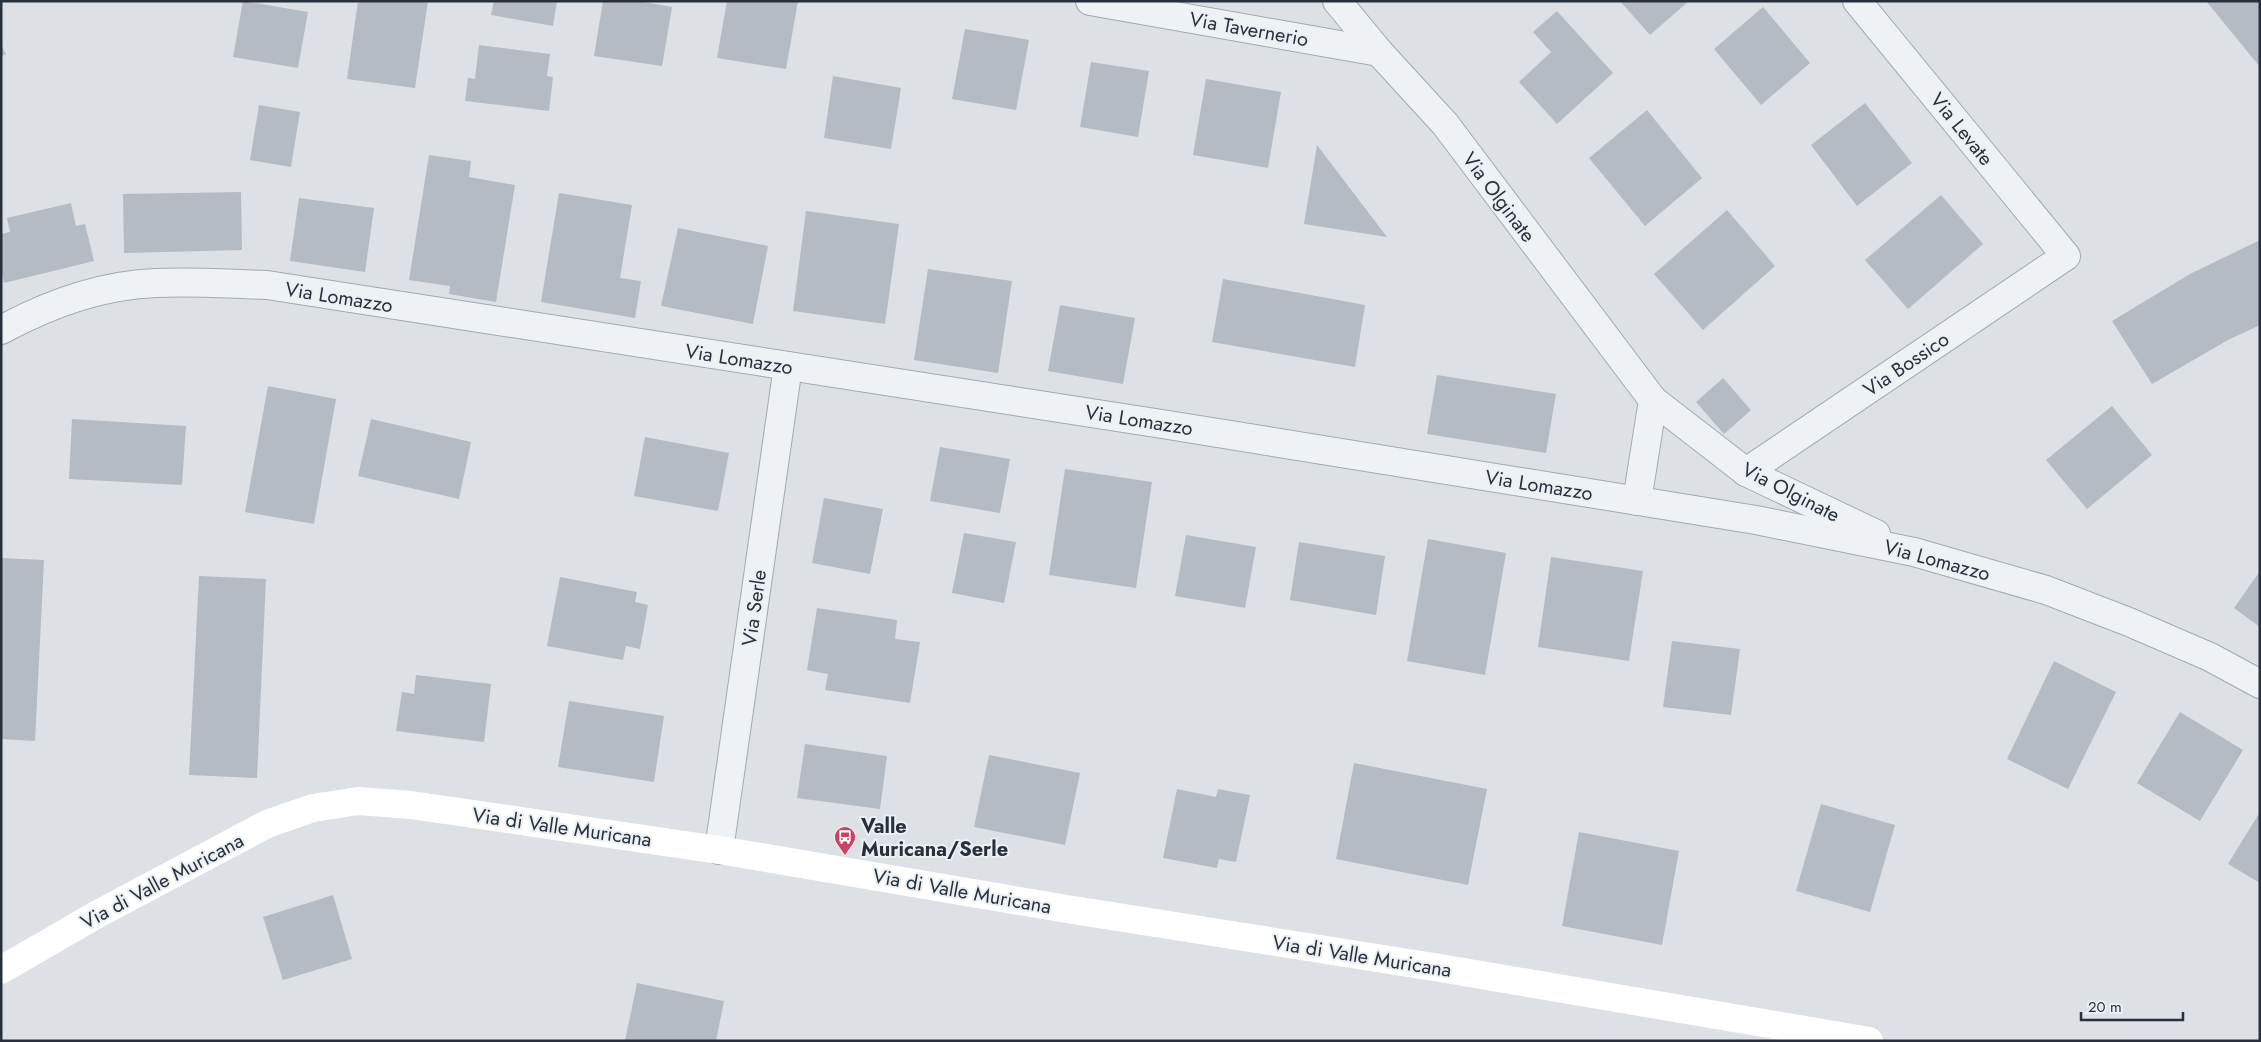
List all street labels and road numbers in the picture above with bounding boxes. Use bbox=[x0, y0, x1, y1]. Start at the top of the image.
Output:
street label: Via Tavernerio bbox=[1187, 5, 1311, 54]
street label: Via Levate bbox=[1923, 87, 2000, 172]
street label: Via Olginate bbox=[1455, 146, 1542, 248]
street label: Via Lomazzo bbox=[283, 275, 395, 320]
street label: Via Bossico bbox=[1858, 325, 1955, 404]
street label: Via Lomazzo bbox=[683, 337, 795, 382]
street label: Via Lomazzo bbox=[1083, 398, 1195, 443]
street label: Via Olginate bbox=[1737, 455, 1845, 529]
street label: Via Lomazzo bbox=[1483, 463, 1595, 508]
street label: Via Lomazzo bbox=[1881, 532, 1993, 589]
street label: Via Serle bbox=[735, 568, 774, 648]
street label: Via di Valle Muricana bbox=[470, 801, 654, 854]
street label: Via di Valle Muricana bbox=[76, 826, 249, 937]
street label: Via di Valle Muricana bbox=[870, 861, 1054, 921]
street label: Via di Valle Muricana bbox=[1270, 928, 1454, 985]

